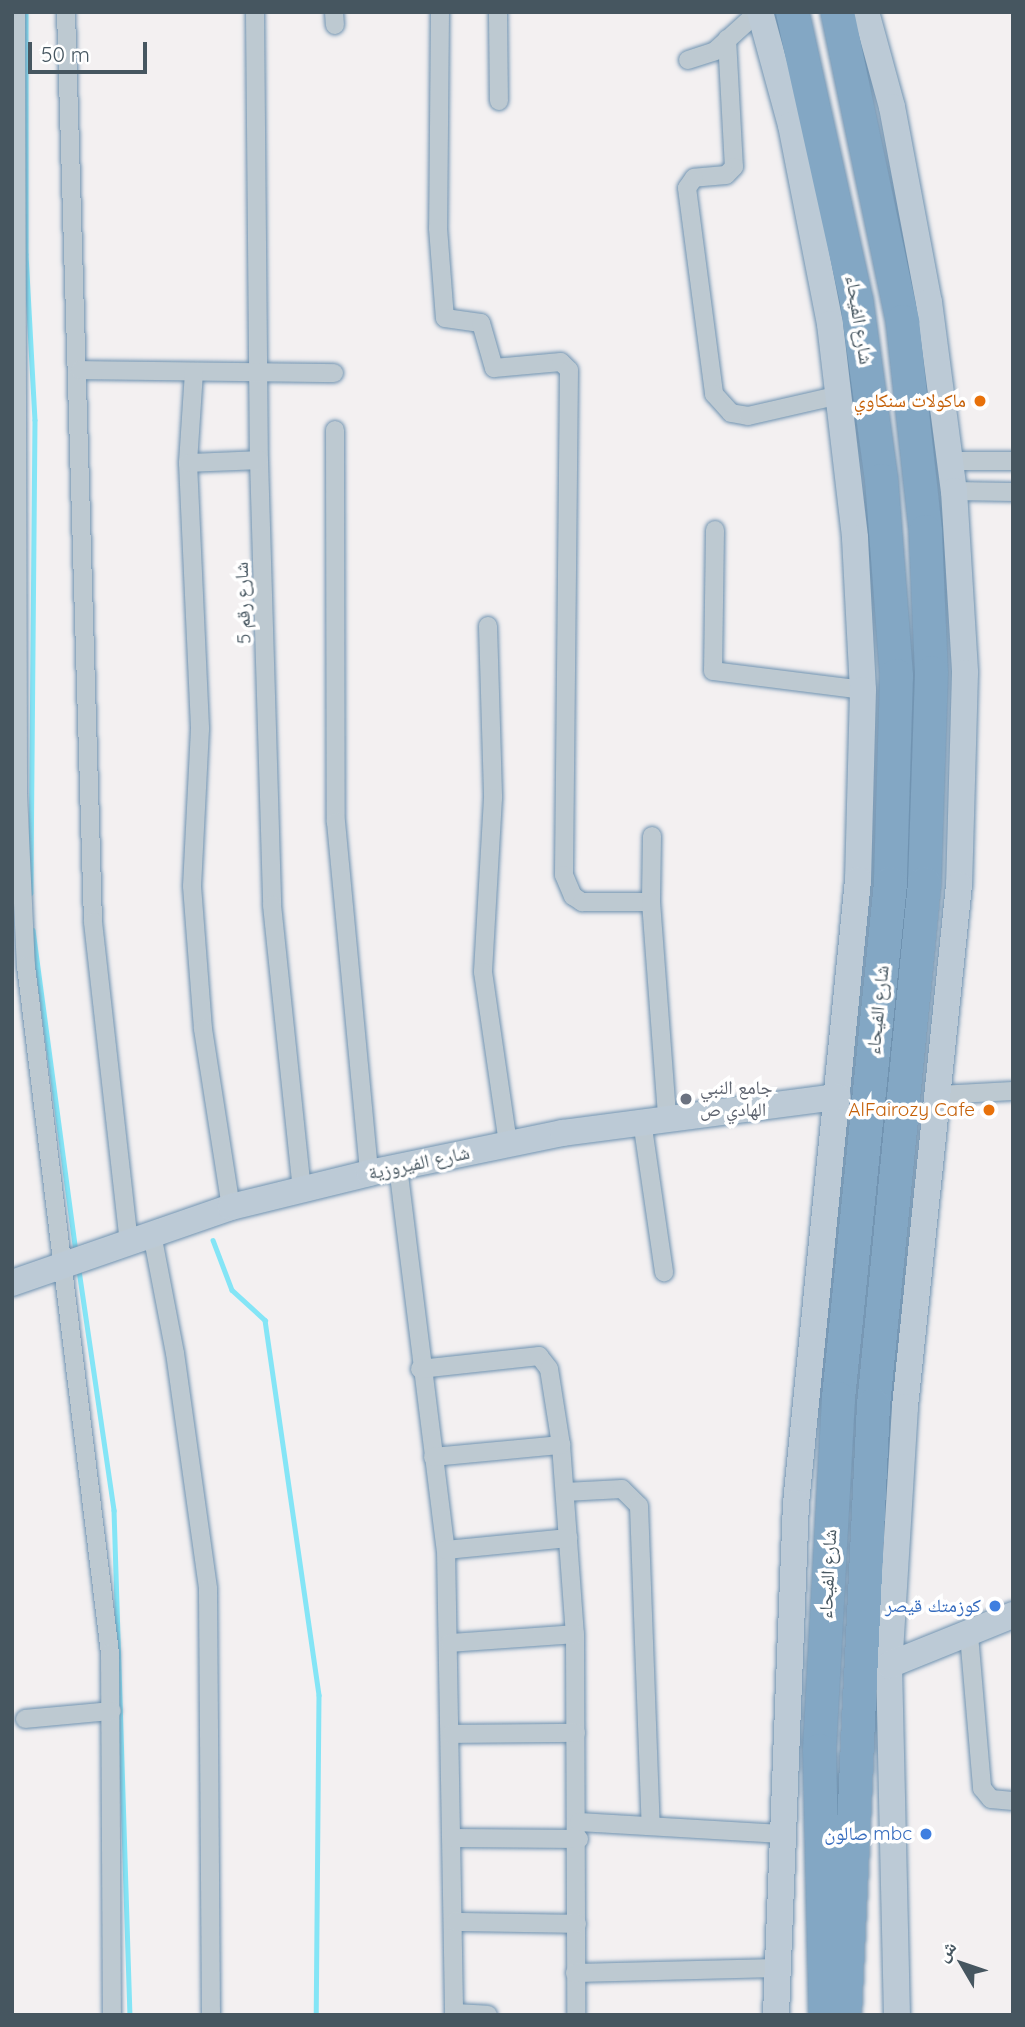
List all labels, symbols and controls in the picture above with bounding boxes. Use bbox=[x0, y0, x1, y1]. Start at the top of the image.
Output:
scale bar bbox=[32, 28, 150, 72]
text: 50 m bbox=[41, 41, 90, 67]
street label: شارع الفيحاء bbox=[841, 274, 877, 366]
place label: ماكولات سنكاوي bbox=[854, 390, 966, 412]
marker: ماكولات سنكاوي bbox=[972, 393, 988, 409]
street label: شارع رقم 5 bbox=[230, 562, 256, 644]
street label: شارع الفيحاء bbox=[862, 964, 894, 1056]
place label: جامع النبي الهادي ص bbox=[700, 1077, 773, 1121]
marker: جامع النبي الهادي ص bbox=[678, 1091, 694, 1107]
place label: AlFairozy Cafe bbox=[848, 1099, 975, 1121]
marker: AlFairozy Cafe bbox=[981, 1102, 997, 1118]
street label: شارع الفيروزية bbox=[366, 1141, 472, 1185]
street label: شارع الفيحاء bbox=[814, 1529, 842, 1619]
place label: كوزمتك قيصر bbox=[885, 1595, 981, 1617]
marker: كوزمتك قيصر bbox=[987, 1598, 1003, 1614]
place label: صالون mbc bbox=[824, 1823, 912, 1845]
marker: صالون mbc bbox=[918, 1826, 934, 1842]
north arrow bbox=[927, 1929, 997, 1999]
text: ش bbox=[930, 1935, 961, 1966]

